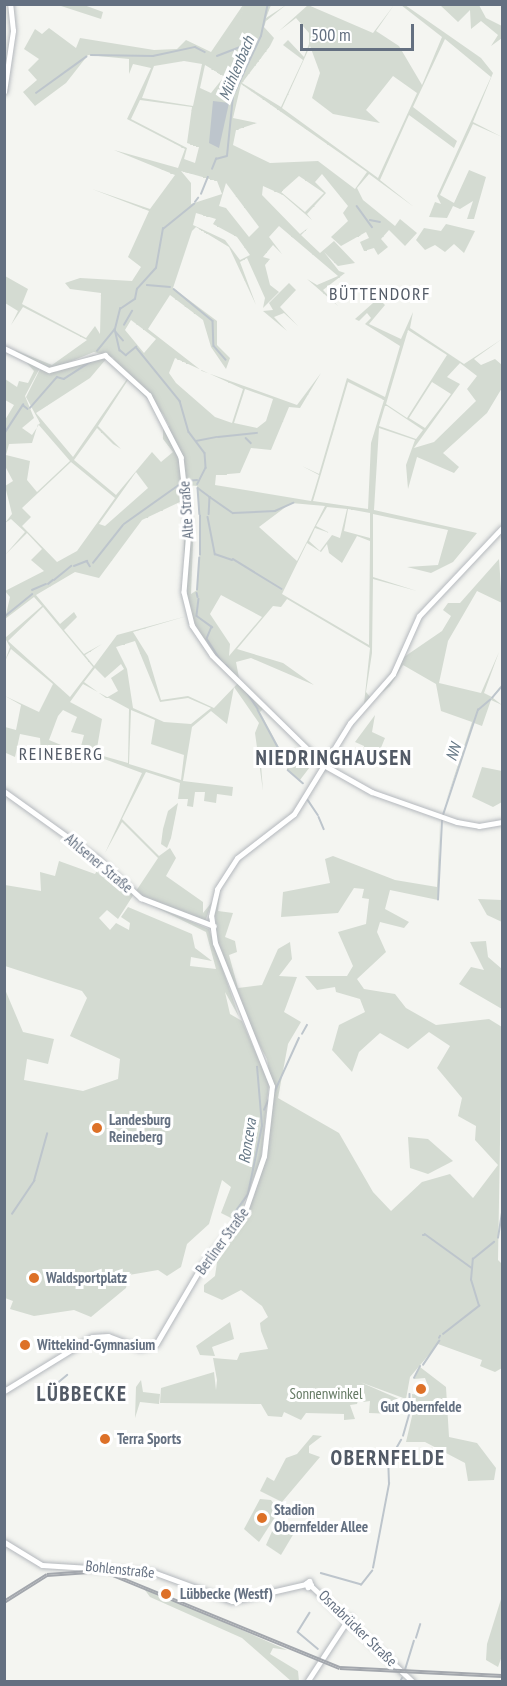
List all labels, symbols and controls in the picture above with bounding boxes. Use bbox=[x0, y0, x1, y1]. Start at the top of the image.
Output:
scale bar bbox=[303, 12, 417, 50]
text: 500 m bbox=[311, 23, 351, 46]
water label: Mühlenbach bbox=[214, 33, 258, 103]
district label: BÜTTENDORF bbox=[329, 283, 431, 305]
street label: Alte Straße bbox=[175, 480, 197, 540]
water label: NN bbox=[441, 741, 465, 763]
district label: REINEBERG bbox=[19, 743, 103, 765]
district label: NIEDRINGHAUSEN bbox=[255, 745, 413, 771]
street label: Ahlsener Straße bbox=[62, 830, 136, 896]
place label: Landesburg Reineberg bbox=[109, 1110, 171, 1145]
water label: Ronceva bbox=[234, 1117, 260, 1165]
marker: Landesburg Reineberg bbox=[90, 1121, 104, 1135]
street label: Berliner Straße bbox=[192, 1204, 252, 1278]
place label: Waldsportplatz bbox=[46, 1269, 127, 1287]
marker: Waldsportplatz bbox=[27, 1271, 41, 1285]
place label: Wittekind-Gymnasium bbox=[37, 1336, 155, 1354]
marker: Wittekind-Gymnasium bbox=[18, 1338, 32, 1352]
district label: LÜBBECKE bbox=[37, 1381, 127, 1407]
marker: Gut Obernfelde bbox=[414, 1382, 428, 1396]
park label: Sonnenwinkel bbox=[290, 1385, 362, 1403]
place label: Gut Obernfelde bbox=[380, 1398, 462, 1416]
place label: Terra Sports bbox=[117, 1430, 181, 1448]
marker: Terra Sports bbox=[98, 1432, 112, 1446]
district label: OBERNFELDE bbox=[331, 1445, 445, 1471]
place label: Stadion Obernfelder Allee bbox=[274, 1500, 369, 1535]
marker: Stadion Obernfelder Allee bbox=[255, 1511, 269, 1525]
street label: Bohlenstraße bbox=[85, 1556, 155, 1582]
marker: Lübbecke (Westf) bbox=[157, 1585, 175, 1603]
place label: Lübbecke (Westf) bbox=[180, 1585, 273, 1603]
street label: Osnabrücker Straße bbox=[315, 1586, 401, 1670]

